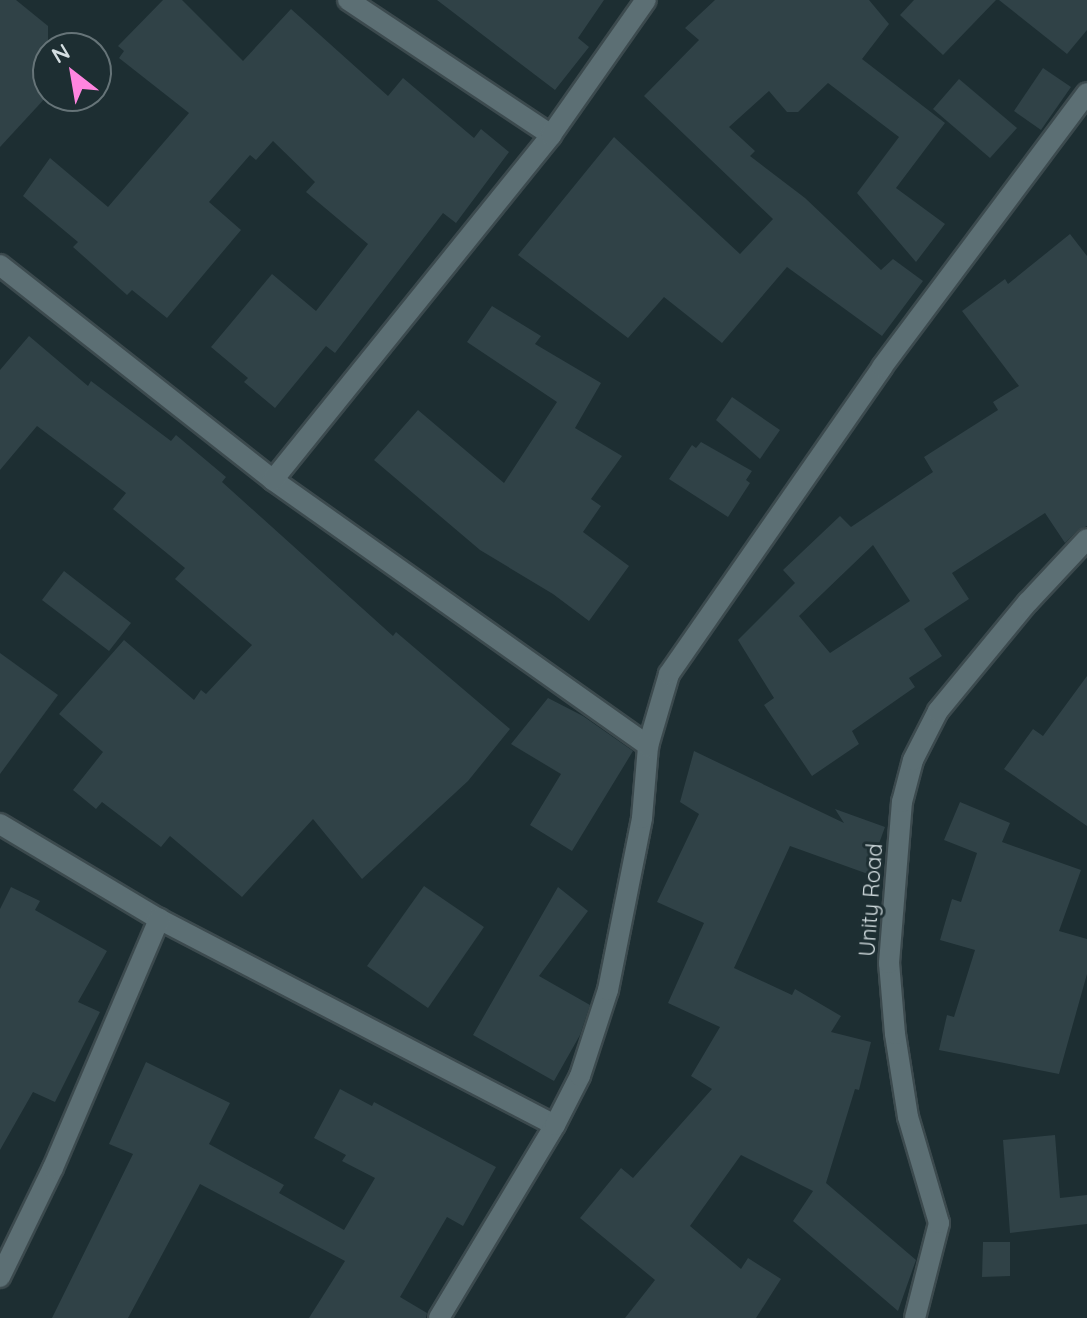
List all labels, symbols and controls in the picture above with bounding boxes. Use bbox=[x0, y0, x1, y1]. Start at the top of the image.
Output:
north arrow bbox=[32, 32, 112, 112]
text: N bbox=[47, 37, 75, 69]
street label: Unity Road bbox=[854, 842, 888, 958]

